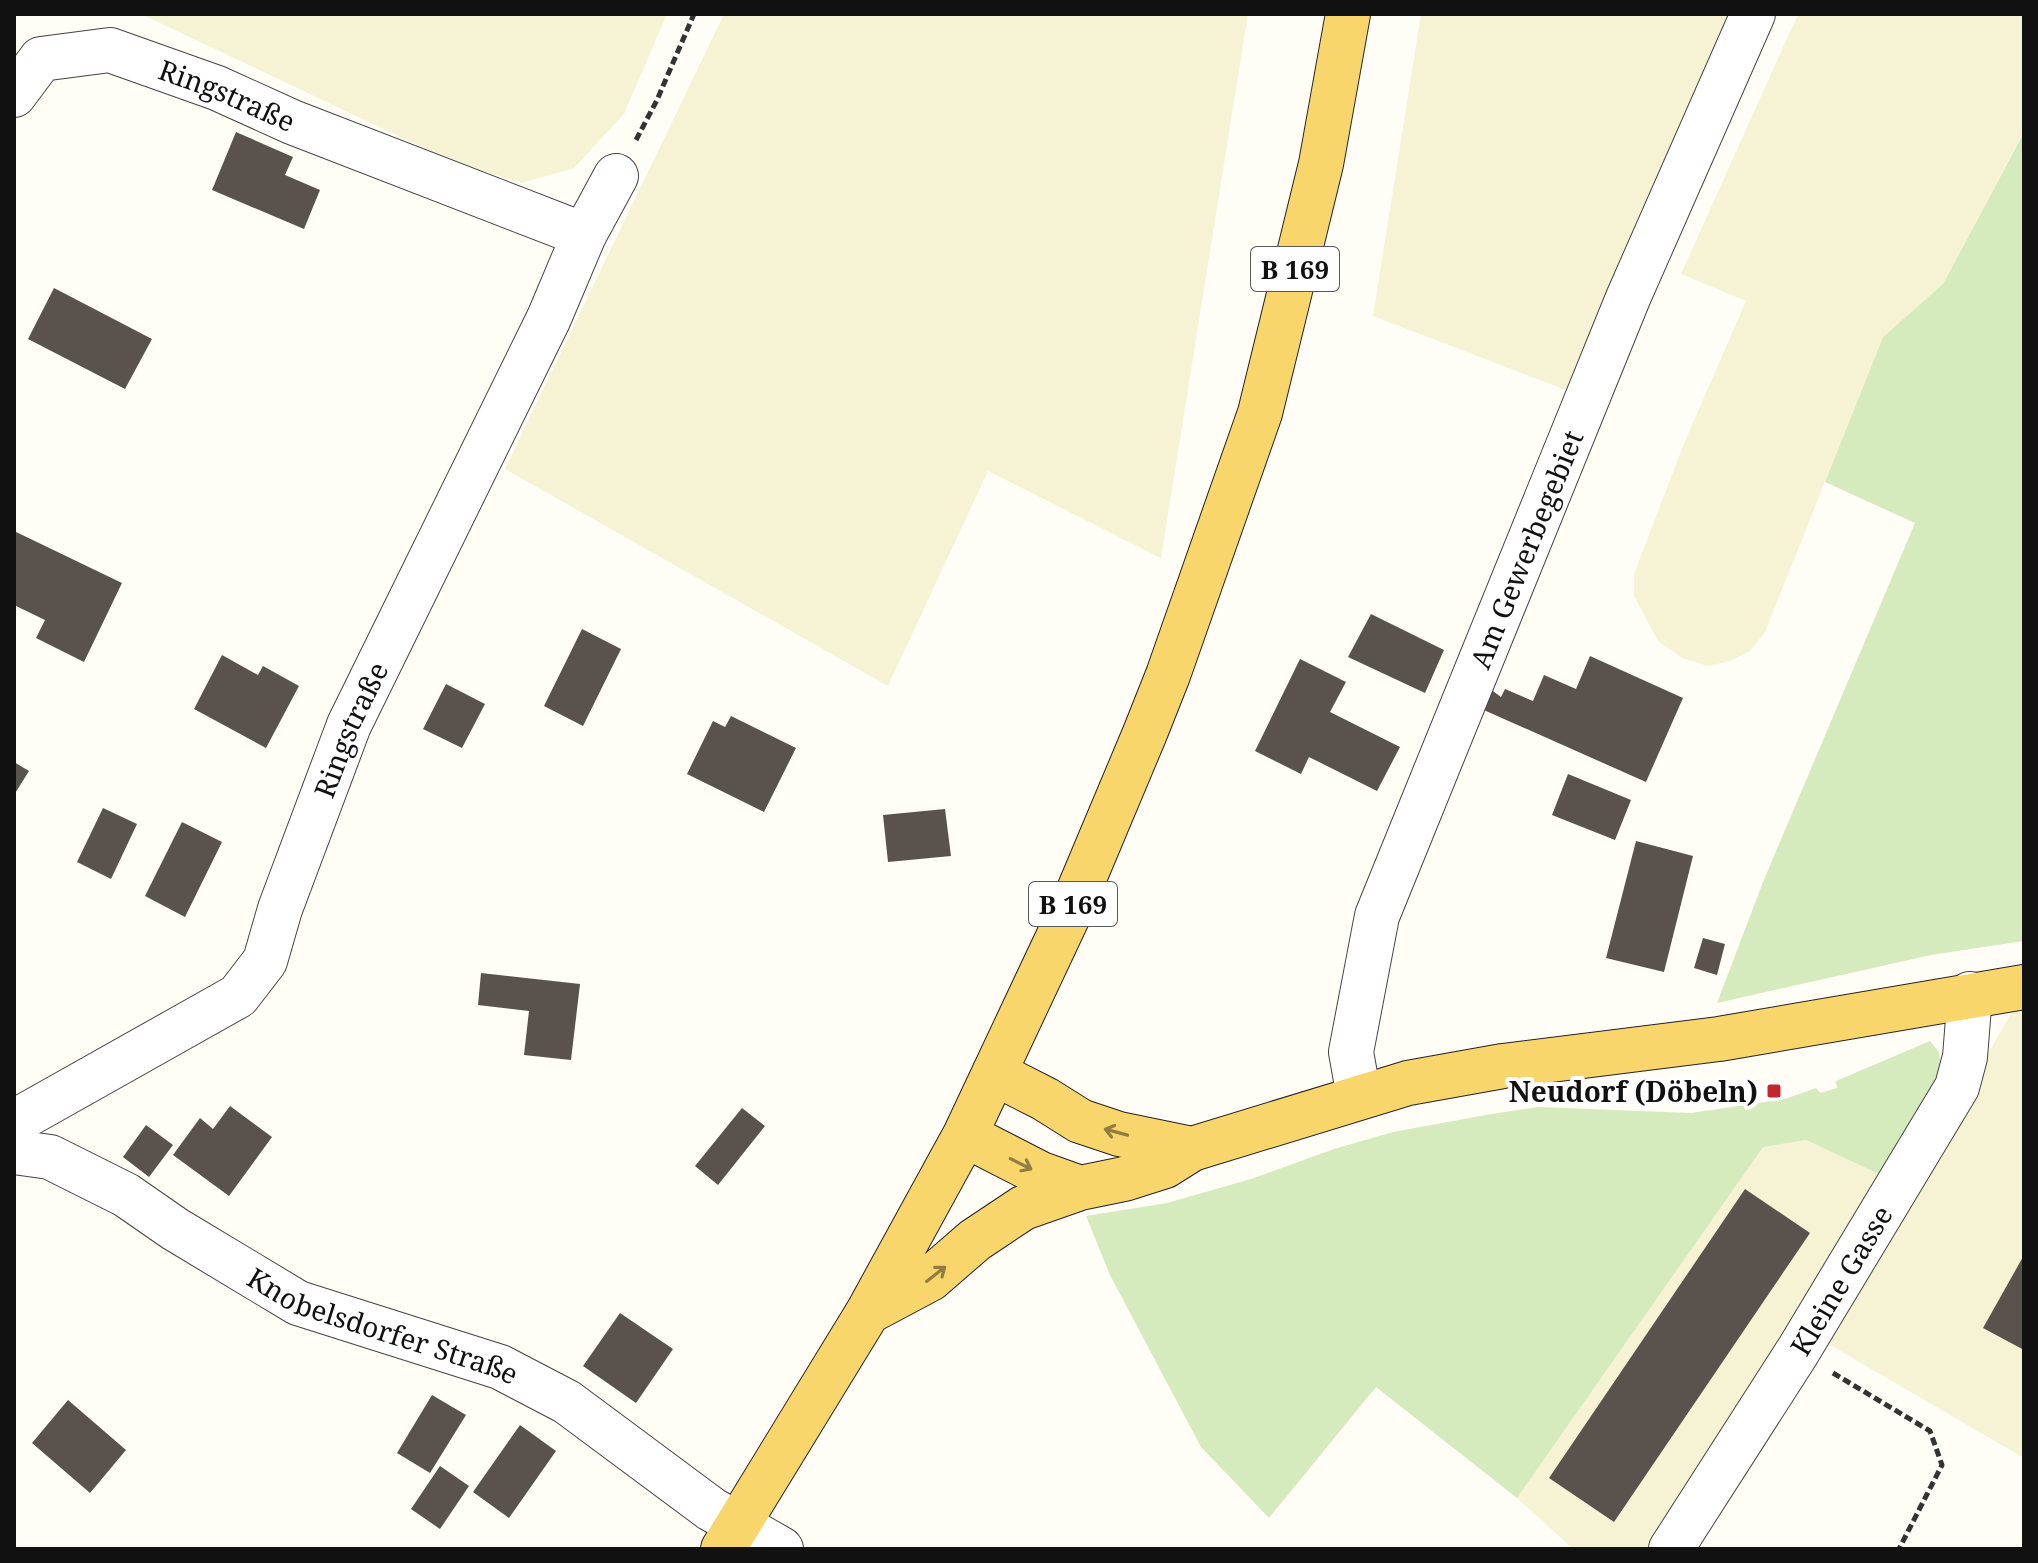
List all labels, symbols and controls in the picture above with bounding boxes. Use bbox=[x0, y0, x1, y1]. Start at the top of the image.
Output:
street label: Ringstraße bbox=[154, 50, 301, 140]
road number: B 169 bbox=[1251, 247, 1339, 291]
street label: Am Gewerbegebiet bbox=[1461, 424, 1591, 674]
street label: Ringstraße bbox=[304, 655, 396, 803]
road number: B 169 bbox=[1029, 882, 1117, 926]
place label: Neudorf (Döbeln) bbox=[1509, 1072, 1758, 1110]
marker: Neudorf (Döbeln) bbox=[1765, 1082, 1783, 1100]
one-way arrow bbox=[1104, 1124, 1129, 1139]
one-way arrow bbox=[1009, 1157, 1033, 1172]
street label: Kleine Gasse bbox=[1781, 1198, 1900, 1362]
street label: Knobelsdorfer Straße bbox=[241, 1258, 525, 1393]
one-way arrow bbox=[925, 1265, 946, 1282]

